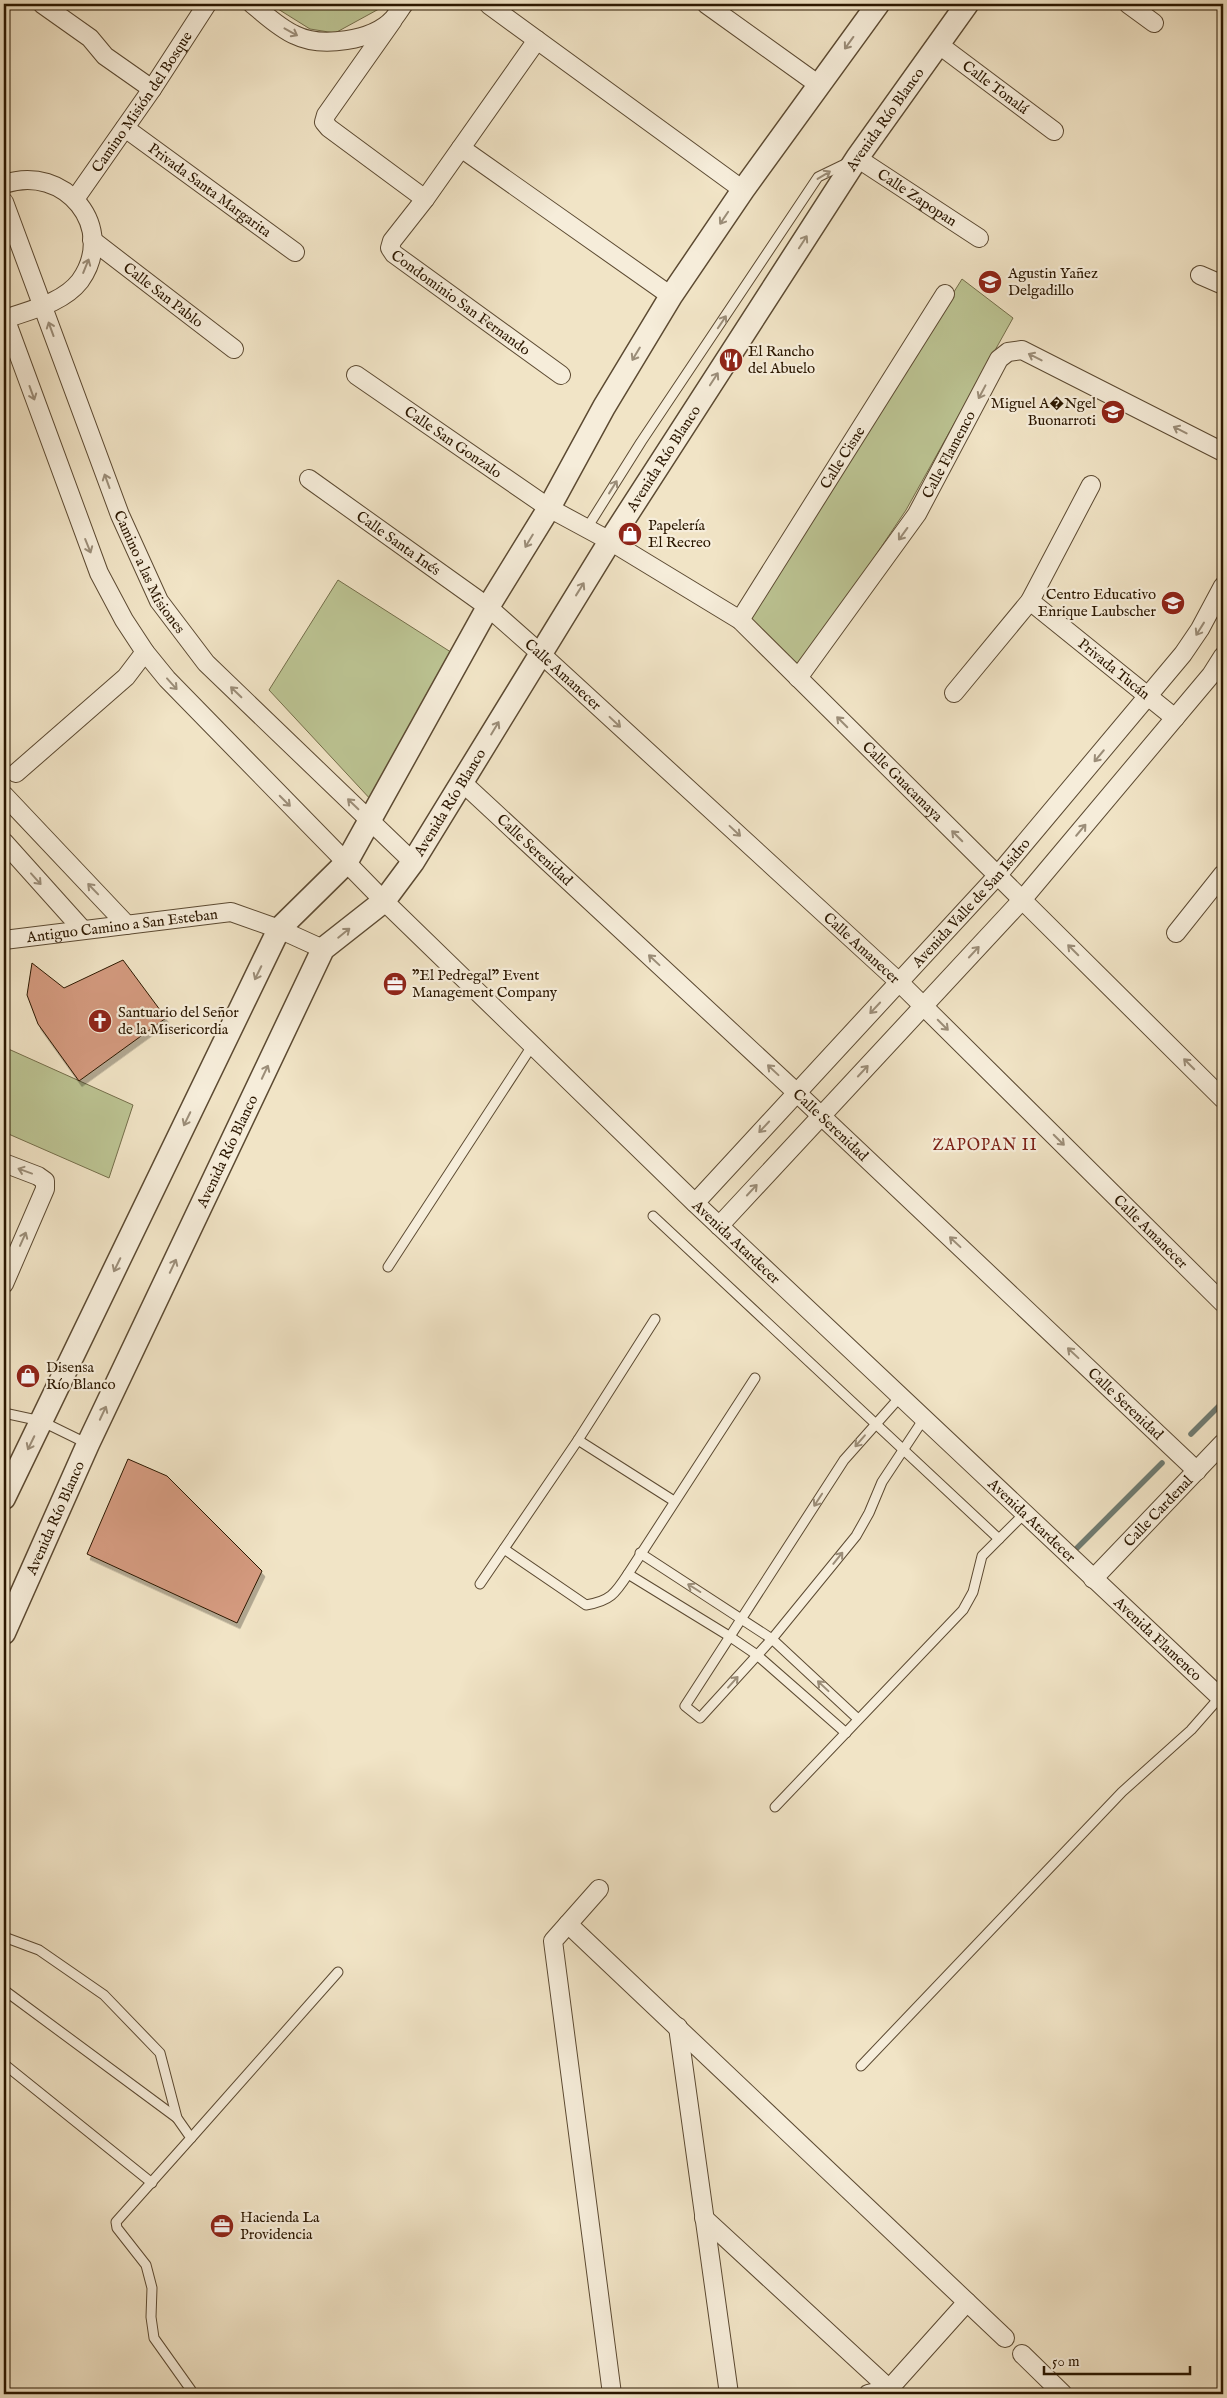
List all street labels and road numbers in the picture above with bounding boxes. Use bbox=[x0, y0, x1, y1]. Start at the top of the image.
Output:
street label: Camino Misión del Bosque bbox=[88, 28, 197, 176]
street label: Calle Tonalá bbox=[958, 57, 1033, 119]
street label: Avenida Río Blanco bbox=[841, 64, 929, 176]
street label: Privada Santa Margarita bbox=[144, 139, 275, 242]
street label: Calle Zapopan bbox=[874, 165, 960, 231]
street label: Condominio San Fernando bbox=[387, 246, 534, 360]
street label: Calle San Pablo bbox=[119, 258, 207, 332]
street label: Calle San Gonzalo bbox=[400, 402, 505, 483]
street label: Avenida Río Blanco bbox=[622, 402, 705, 516]
street label: Calle Flamenco bbox=[918, 408, 980, 502]
street label: Calle Cisne bbox=[816, 423, 869, 493]
street label: Calle Santa Inés bbox=[352, 507, 444, 580]
street label: Camino a las Misiones bbox=[109, 508, 189, 637]
street label: Privada Tucán bbox=[1074, 634, 1154, 704]
street label: Calle Amanecer bbox=[520, 635, 606, 715]
street label: Calle Guacamaya bbox=[858, 738, 947, 826]
street label: Avenida Río Blanco bbox=[409, 745, 490, 861]
street label: Calle Serenidad bbox=[492, 810, 577, 891]
street label: Avenida Valle de San Isidro bbox=[908, 834, 1035, 972]
street label: Antiguo Camino a San Esteban bbox=[25, 905, 219, 947]
street label: Calle Amanecer bbox=[819, 908, 904, 989]
street label: Calle Serenidad bbox=[789, 1085, 873, 1166]
street label: Avenida Río Blanco bbox=[192, 1092, 262, 1212]
street label: Calle Amanecer bbox=[1109, 1191, 1192, 1273]
street label: Avenida Atardecer bbox=[687, 1196, 784, 1289]
street label: Calle Serenidad bbox=[1084, 1364, 1168, 1445]
street label: Avenida Río Blanco bbox=[22, 1458, 89, 1579]
street label: Calle Cardenal bbox=[1120, 1471, 1198, 1551]
street label: Avenida Atardecer bbox=[983, 1474, 1080, 1567]
street label: Avenida Flamenco bbox=[1109, 1592, 1206, 1685]

